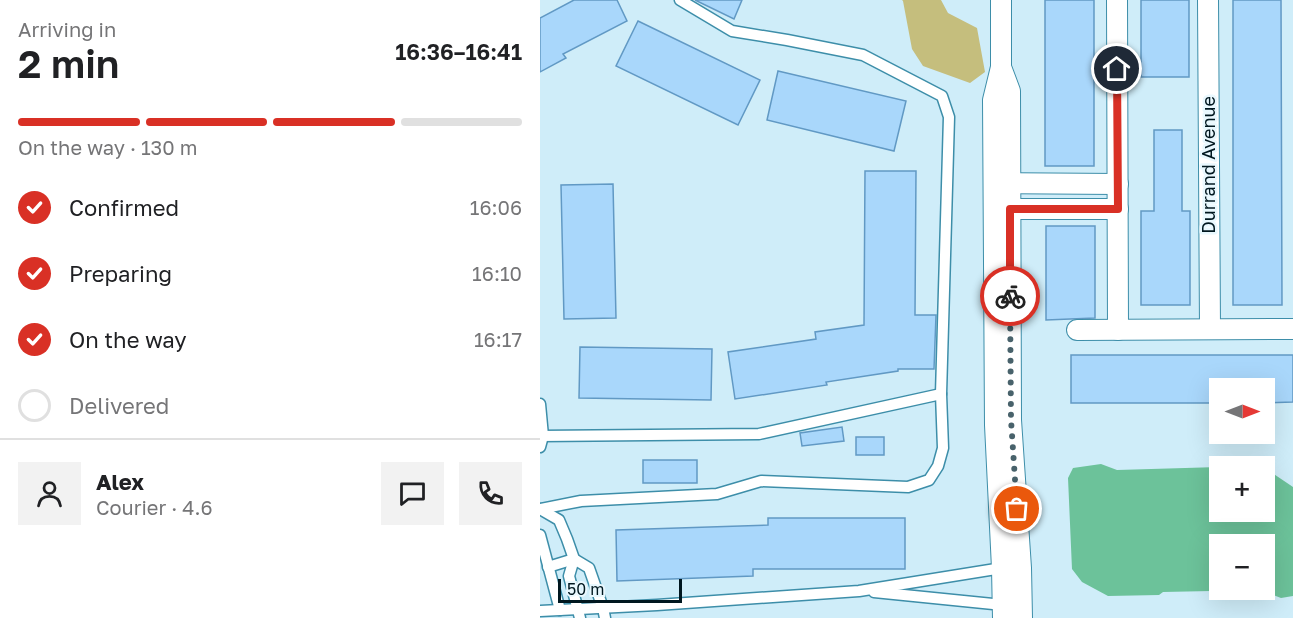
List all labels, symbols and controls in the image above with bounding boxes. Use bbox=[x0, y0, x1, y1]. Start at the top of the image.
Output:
text: Arriving in bbox=[18, 17, 116, 41]
text: 16:36–16:41 bbox=[395, 38, 522, 65]
text: 2 min bbox=[18, 40, 119, 87]
pin bbox=[1091, 43, 1142, 94]
icon: home bbox=[1100, 52, 1133, 85]
street label: Durrand Avenue bbox=[1197, 96, 1219, 234]
text: On the way · 130 m bbox=[18, 135, 197, 159]
icon: check bbox=[18, 191, 51, 224]
text: Confirmed bbox=[69, 194, 179, 221]
text: 16:06 bbox=[470, 195, 522, 219]
icon: check bbox=[18, 257, 51, 290]
text: Preparing bbox=[69, 260, 172, 287]
text: 16:10 bbox=[472, 261, 522, 285]
courier bbox=[980, 266, 1040, 326]
icon: bike bbox=[994, 280, 1027, 313]
icon: check bbox=[18, 323, 51, 356]
text: On the way bbox=[69, 326, 187, 353]
text: 16:17 bbox=[474, 327, 522, 351]
north arrow bbox=[1209, 378, 1275, 444]
map controls bbox=[1209, 378, 1275, 600]
text: Delivered bbox=[69, 392, 169, 419]
button: + bbox=[1209, 456, 1275, 522]
button: person bbox=[18, 462, 81, 525]
button: chat bbox=[381, 462, 444, 525]
button: phone bbox=[459, 462, 522, 525]
text: Alex bbox=[96, 468, 144, 495]
pin bbox=[991, 483, 1042, 534]
icon: bag bbox=[1000, 492, 1033, 525]
text: Courier · 4.6 bbox=[96, 495, 213, 519]
button: − bbox=[1209, 534, 1275, 600]
scale bar bbox=[558, 576, 682, 604]
text: 50 m bbox=[567, 579, 604, 599]

